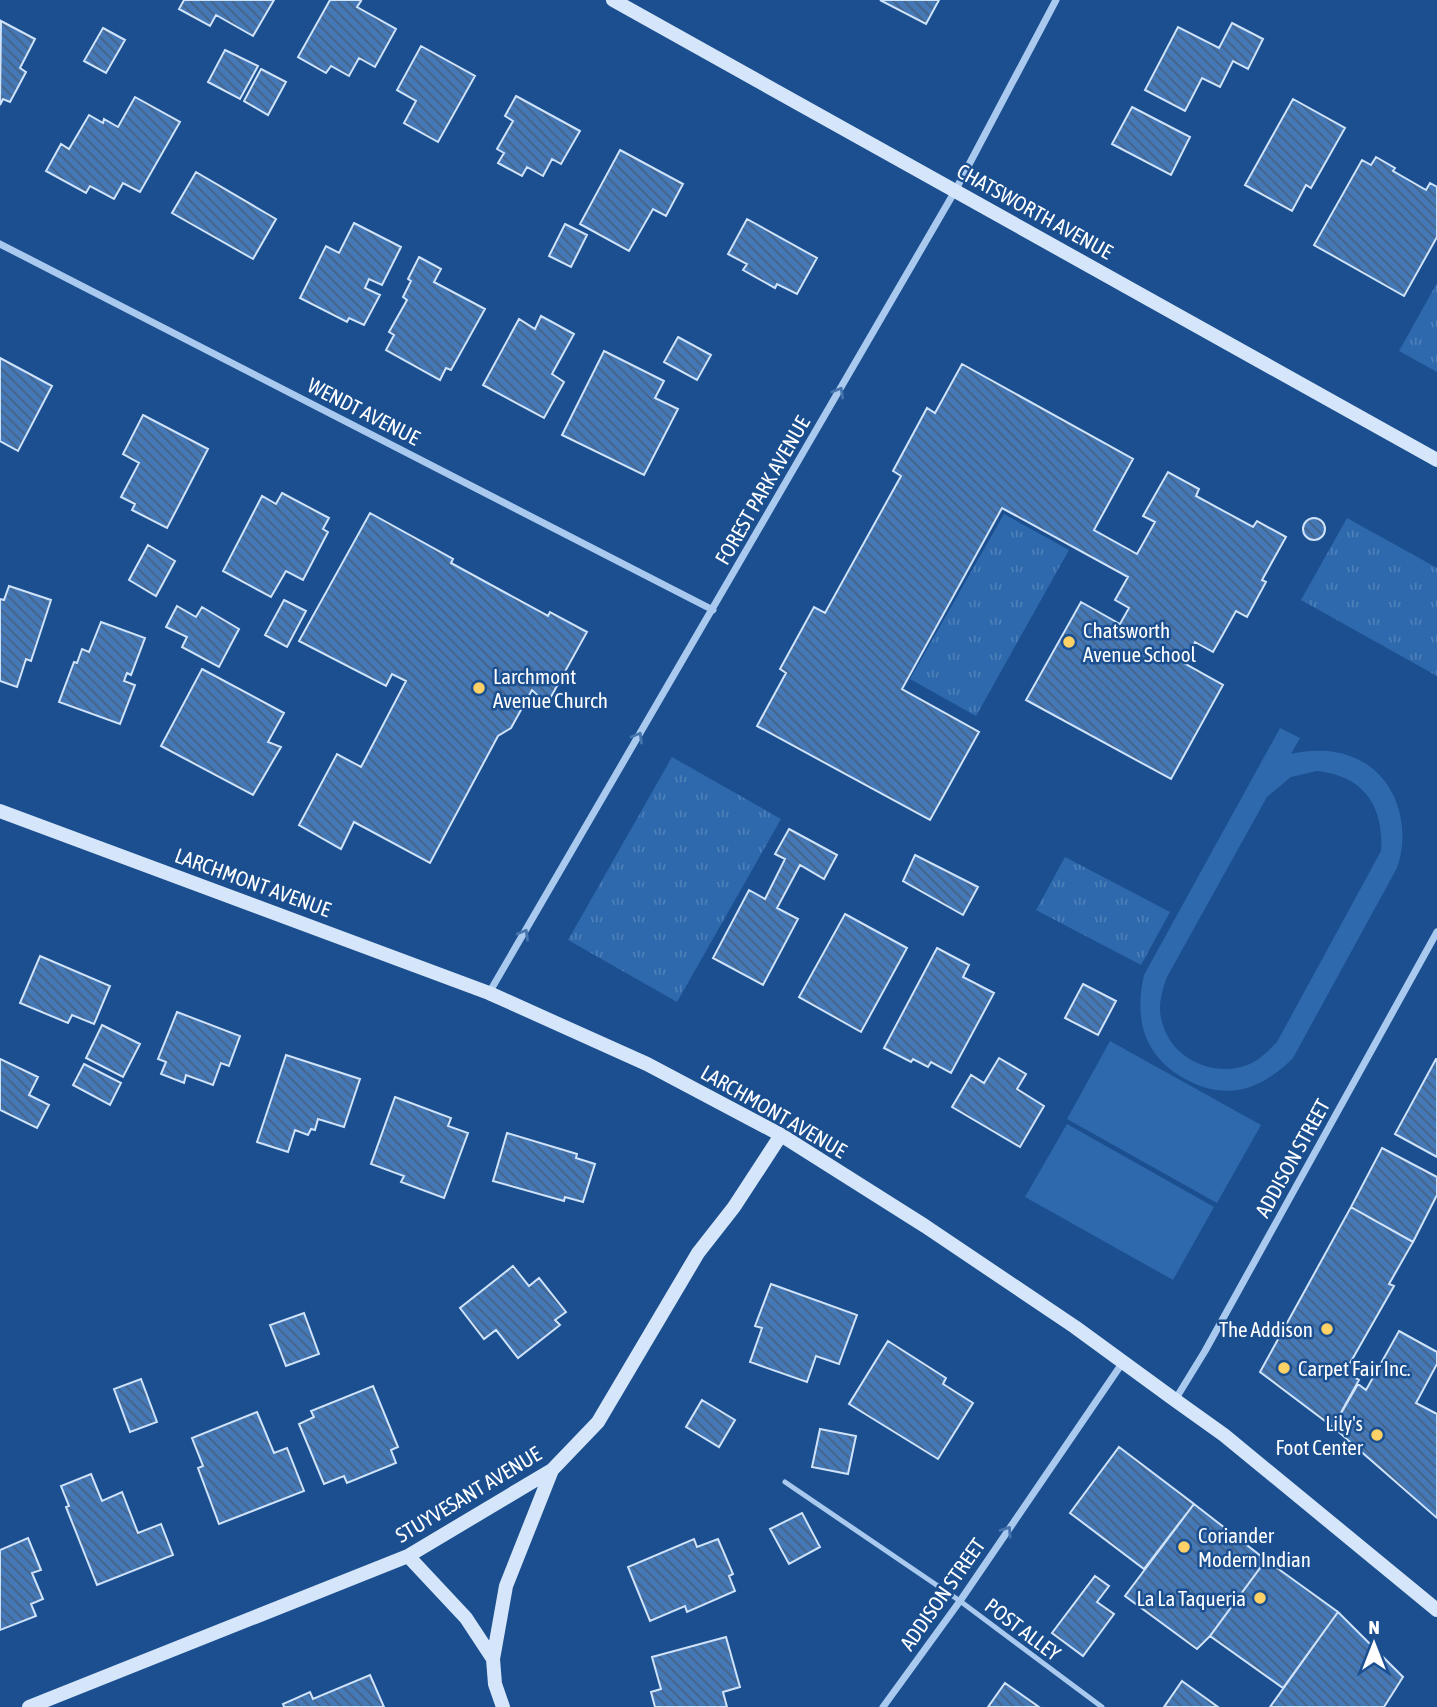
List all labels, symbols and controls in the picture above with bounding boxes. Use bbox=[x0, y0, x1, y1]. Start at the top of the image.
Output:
street label: CHATSWORTH AVENUE bbox=[953, 158, 1117, 264]
street label: WENDT AVENUE bbox=[304, 372, 424, 450]
one-way arrow bbox=[831, 387, 844, 400]
street label: FOREST PARK AVENUE bbox=[710, 411, 814, 568]
place label: Chatsworth Avenue School bbox=[1083, 618, 1197, 666]
marker: Chatsworth Avenue School bbox=[1061, 634, 1077, 650]
place label: Larchmont Avenue Church bbox=[493, 664, 608, 712]
marker: Larchmont Avenue Church bbox=[471, 680, 487, 696]
one-way arrow bbox=[630, 732, 643, 745]
street label: LARCHMONT AVENUE bbox=[172, 843, 334, 921]
one-way arrow bbox=[515, 928, 528, 941]
street label: LARCHMONT AVENUE bbox=[697, 1060, 851, 1162]
street label: ADDISON STREET bbox=[1250, 1095, 1334, 1221]
place label: The Addison bbox=[1219, 1317, 1313, 1341]
marker: The Addison bbox=[1319, 1321, 1335, 1337]
place label: Carpet Fair Inc. bbox=[1298, 1356, 1411, 1380]
marker: Carpet Fair Inc. bbox=[1276, 1360, 1292, 1376]
place label: Lily's Foot Center bbox=[1276, 1411, 1364, 1459]
marker: Lily's Foot Center bbox=[1369, 1427, 1385, 1443]
street label: STUYVESANT AVENUE bbox=[391, 1441, 545, 1547]
place label: Coriander Modern Indian bbox=[1198, 1523, 1311, 1571]
one-way arrow bbox=[999, 1526, 1011, 1539]
street label: ADDISON STREET bbox=[895, 1533, 989, 1655]
marker: Coriander Modern Indian bbox=[1176, 1539, 1192, 1555]
place label: La La Taqueria bbox=[1137, 1586, 1246, 1610]
marker: La La Taqueria bbox=[1252, 1590, 1268, 1606]
street label: POST ALLEY bbox=[981, 1593, 1066, 1666]
north arrow bbox=[1339, 1609, 1409, 1679]
text: N bbox=[1368, 1616, 1380, 1638]

